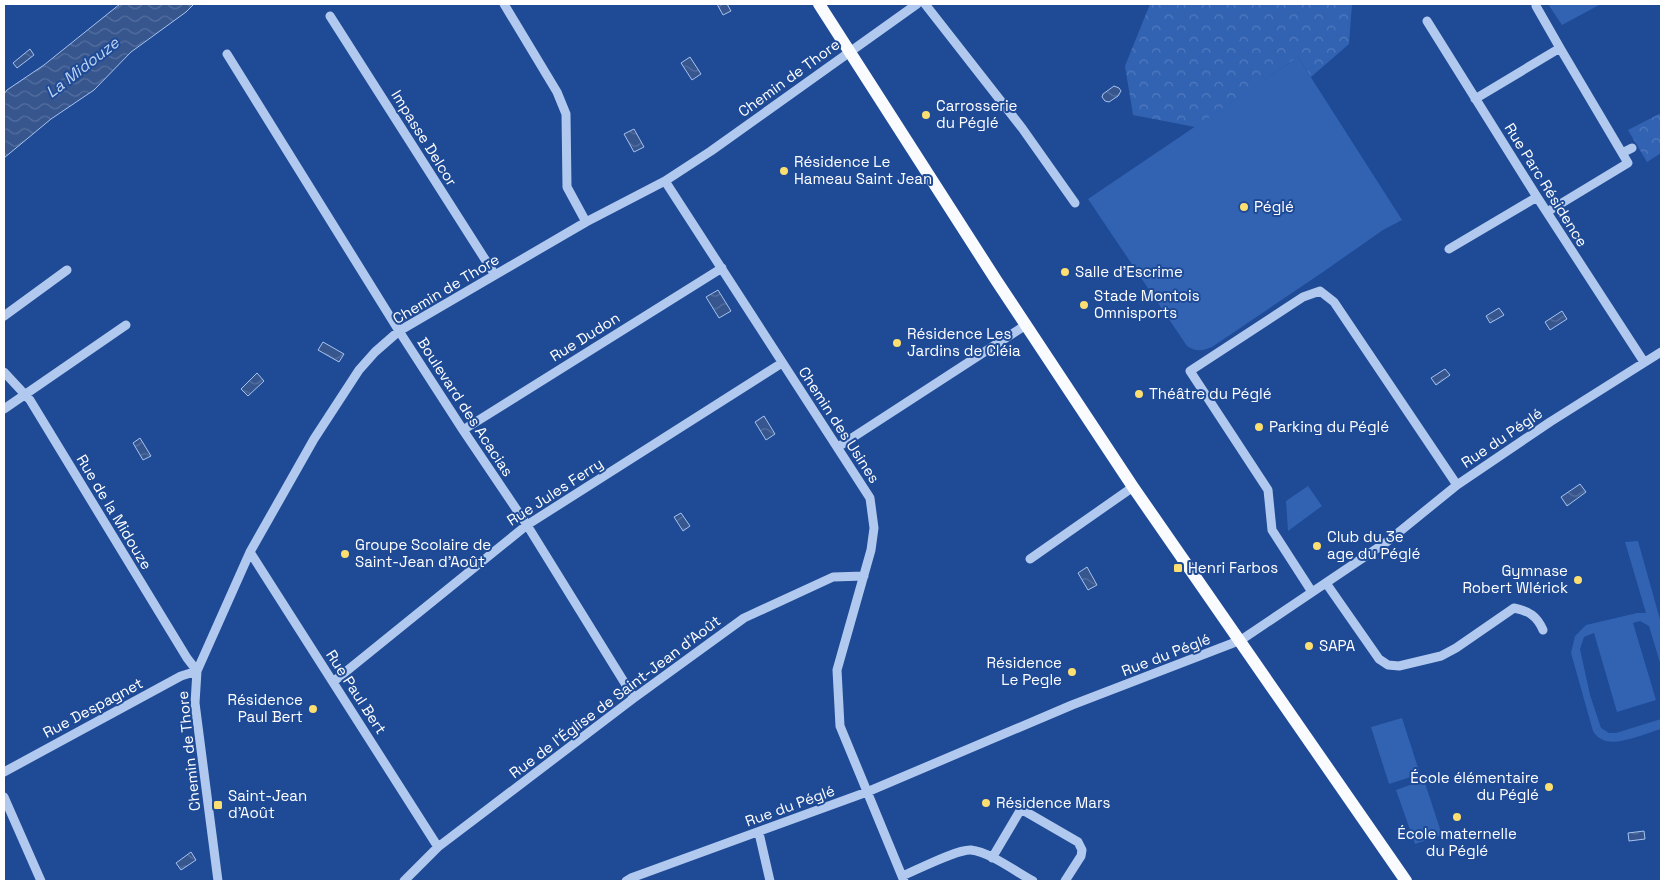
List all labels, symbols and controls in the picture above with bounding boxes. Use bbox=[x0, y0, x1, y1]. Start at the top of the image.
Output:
water label: La Midouze bbox=[41, 32, 124, 103]
street label: Chemin de Thore bbox=[734, 34, 843, 121]
street label: Impasse Delcor bbox=[387, 86, 462, 190]
place label: Carrosserie du Péglé bbox=[936, 96, 1018, 132]
marker: Carrosserie du Péglé bbox=[920, 109, 932, 121]
street label: Rue Parc Résidence bbox=[1501, 119, 1592, 250]
place label: Résidence Le Hameau Saint Jean bbox=[794, 152, 932, 188]
marker: Résidence Le Hameau Saint Jean bbox=[778, 165, 790, 177]
place label: Péglé bbox=[1254, 197, 1294, 216]
marker: Péglé bbox=[1238, 201, 1250, 213]
street label: Chemin de Thore bbox=[389, 249, 503, 328]
place label: Salle d'Escrime bbox=[1075, 262, 1183, 281]
marker: Salle d'Escrime bbox=[1059, 266, 1071, 278]
place label: Stade Montois Omnisports bbox=[1094, 286, 1200, 322]
marker: Stade Montois Omnisports bbox=[1078, 299, 1090, 311]
street label: Rue Dudon bbox=[546, 308, 623, 365]
place label: Résidence Les Jardins de Cléia bbox=[907, 324, 1021, 360]
street label: Boulevard des Acacias bbox=[413, 334, 518, 480]
marker: Résidence Les Jardins de Cléia bbox=[891, 337, 903, 349]
street label: Chemin des Usines bbox=[795, 363, 884, 487]
place label: Théâtre du Péglé bbox=[1149, 384, 1272, 403]
marker: Théâtre du Péglé bbox=[1133, 388, 1145, 400]
street label: Rue du Péglé bbox=[1457, 403, 1546, 472]
place label: Parking du Péglé bbox=[1269, 417, 1389, 436]
marker: Parking du Péglé bbox=[1253, 421, 1265, 433]
street label: Rue de la Midouze bbox=[73, 451, 156, 573]
street label: Rue Jules Ferry bbox=[503, 453, 606, 530]
place label: Club du 3e age du Péglé bbox=[1327, 527, 1420, 563]
place label: Groupe Scolaire de Saint-Jean d'Août bbox=[355, 535, 491, 571]
marker: Club du 3e age du Péglé bbox=[1311, 540, 1323, 552]
marker: Groupe Scolaire de Saint-Jean d'Août bbox=[339, 548, 351, 560]
place label: Henri Farbos bbox=[1188, 558, 1278, 577]
place label: Gymnase Robert Wlérick bbox=[1462, 561, 1568, 597]
marker: Henri Farbos bbox=[1172, 562, 1184, 574]
marker: Gymnase Robert Wlérick bbox=[1572, 574, 1584, 586]
street label: Rue de l'Église de Saint-Jean d'Août bbox=[505, 611, 724, 782]
street label: Rue du Péglé bbox=[1119, 629, 1213, 680]
place label: SAPA bbox=[1319, 636, 1356, 655]
marker: SAPA bbox=[1303, 640, 1315, 652]
street label: Rue Paul Bert bbox=[322, 646, 391, 738]
place label: Résidence Le Pegle bbox=[986, 653, 1062, 689]
marker: Résidence Le Pegle bbox=[1066, 666, 1078, 678]
street label: Rue Despagnet bbox=[40, 673, 146, 742]
street label: Chemin de Thore bbox=[173, 690, 204, 812]
place label: Résidence Paul Bert bbox=[227, 690, 303, 726]
marker: Résidence Paul Bert bbox=[307, 703, 319, 715]
place label: École élémentaire du Péglé bbox=[1410, 768, 1539, 804]
street label: Rue du Péglé bbox=[742, 781, 837, 831]
marker: École élémentaire du Péglé bbox=[1543, 781, 1555, 793]
place label: Saint-Jean d'Août bbox=[228, 786, 307, 822]
place label: Résidence Mars bbox=[996, 793, 1110, 812]
marker: Résidence Mars bbox=[980, 797, 992, 809]
marker: Saint-Jean d'Août bbox=[212, 799, 224, 811]
marker: École maternelle du Péglé bbox=[1451, 811, 1463, 823]
place label: École maternelle du Péglé bbox=[1397, 824, 1517, 860]

